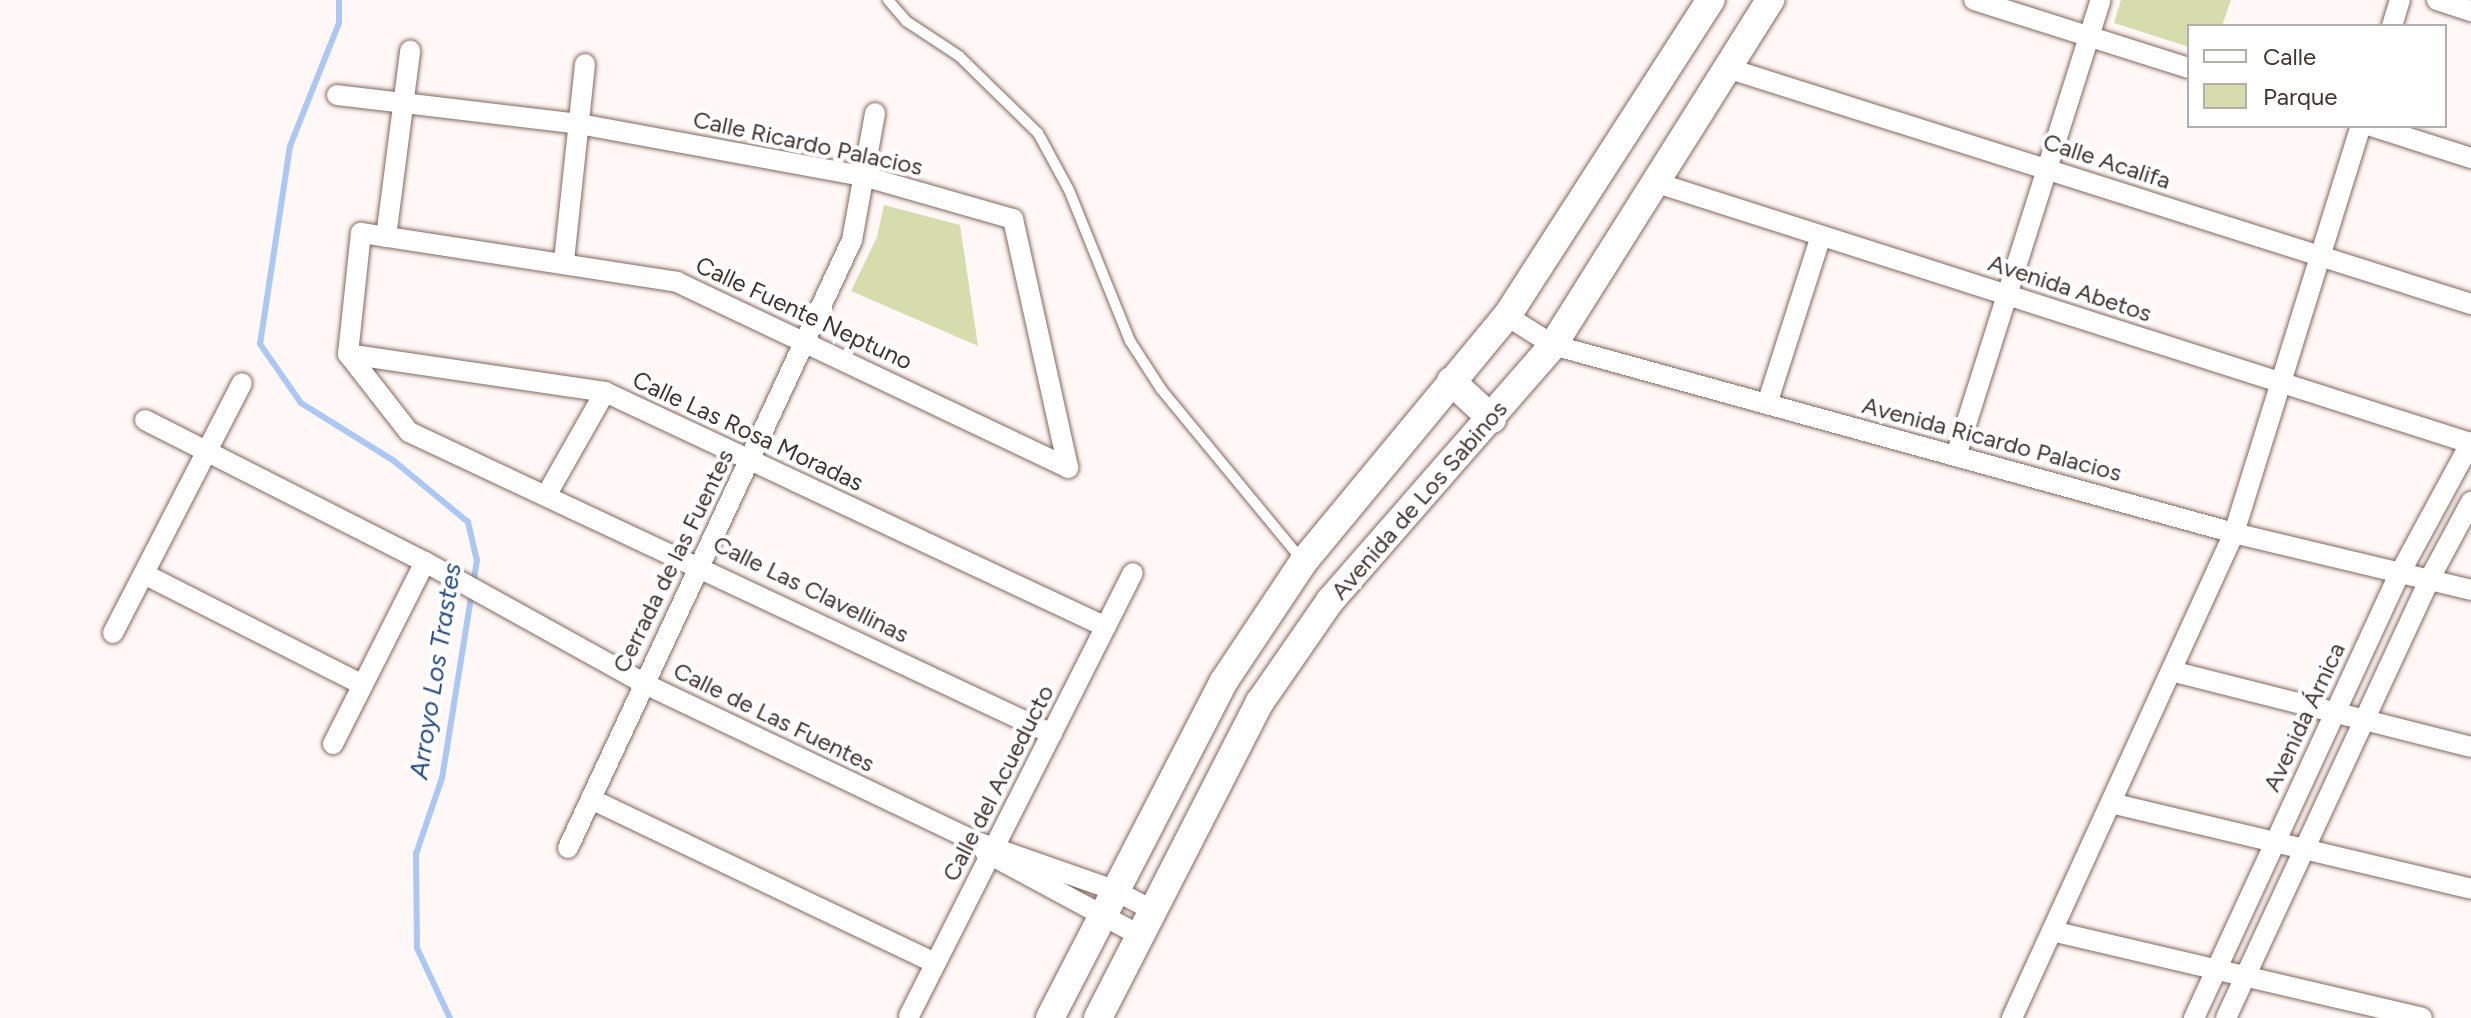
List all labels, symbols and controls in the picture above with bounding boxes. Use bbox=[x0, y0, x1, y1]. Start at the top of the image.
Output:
legend bbox=[2187, 24, 2447, 128]
text: Calle bbox=[2263, 42, 2316, 71]
text: Parque bbox=[2263, 82, 2337, 111]
street label: Calle Ricardo Palacios bbox=[691, 105, 925, 181]
street label: Calle Acalifa bbox=[2040, 127, 2174, 195]
street label: Avenida Abetos bbox=[1985, 248, 2155, 328]
street label: Calle Fuente Neptuno bbox=[691, 250, 917, 376]
street label: Calle Las Rosa Moradas bbox=[628, 365, 868, 497]
street label: Avenida Ricardo Palacios bbox=[1859, 390, 2125, 488]
street label: Avenida de Los Sabinos bbox=[1325, 395, 1513, 605]
street label: Cerrada de las Fuentes bbox=[606, 445, 740, 677]
street label: Calle Las Clavellinas bbox=[709, 529, 913, 649]
water label: Arroyo Los Trastes bbox=[404, 561, 468, 781]
street label: Avenida Árnica bbox=[2257, 638, 2351, 796]
street label: Calle de Las Fuentes bbox=[669, 656, 879, 778]
street label: Calle del Acueducto bbox=[936, 680, 1060, 886]

